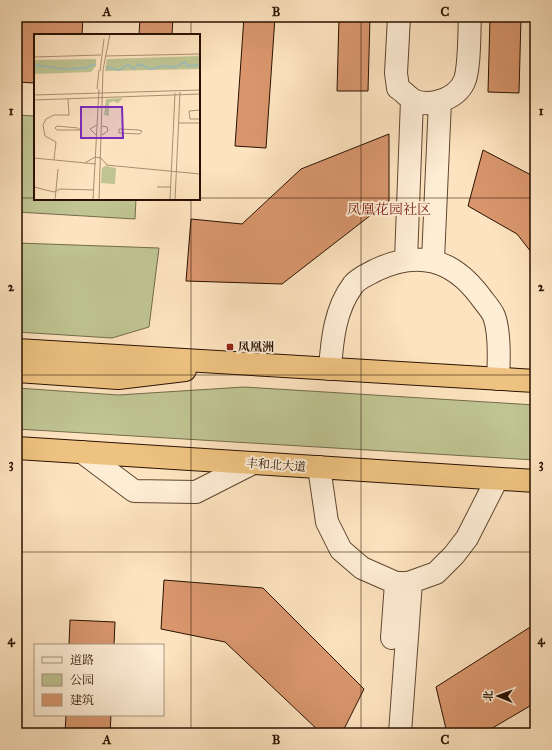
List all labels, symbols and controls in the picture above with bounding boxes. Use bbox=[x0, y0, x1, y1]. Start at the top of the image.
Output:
text: A bbox=[102, 4, 112, 20]
text: B bbox=[272, 4, 281, 20]
text: C bbox=[441, 4, 450, 20]
inset map bbox=[34, 34, 200, 200]
text: 1 bbox=[8, 103, 14, 119]
text: 1 bbox=[538, 103, 544, 119]
district label: 凤凰花园社区 bbox=[347, 201, 431, 218]
text: 2 bbox=[8, 279, 15, 295]
text: 2 bbox=[538, 279, 545, 295]
place label: 凤凰洲 bbox=[238, 340, 274, 354]
marker: 凤凰洲 bbox=[225, 342, 235, 352]
text: 3 bbox=[8, 456, 14, 472]
street label: 丰和北大道 bbox=[246, 456, 306, 474]
text: 3 bbox=[538, 456, 544, 472]
text: 4 bbox=[7, 632, 15, 648]
text: 4 bbox=[537, 632, 545, 648]
legend bbox=[34, 644, 164, 716]
text: 道路 bbox=[70, 653, 94, 667]
text: 公园 bbox=[70, 673, 94, 687]
north arrow bbox=[478, 676, 518, 716]
text: 北 bbox=[482, 690, 495, 701]
text: 建筑 bbox=[70, 693, 94, 707]
text: A bbox=[102, 732, 112, 748]
text: B bbox=[272, 732, 281, 748]
text: C bbox=[441, 732, 450, 748]

